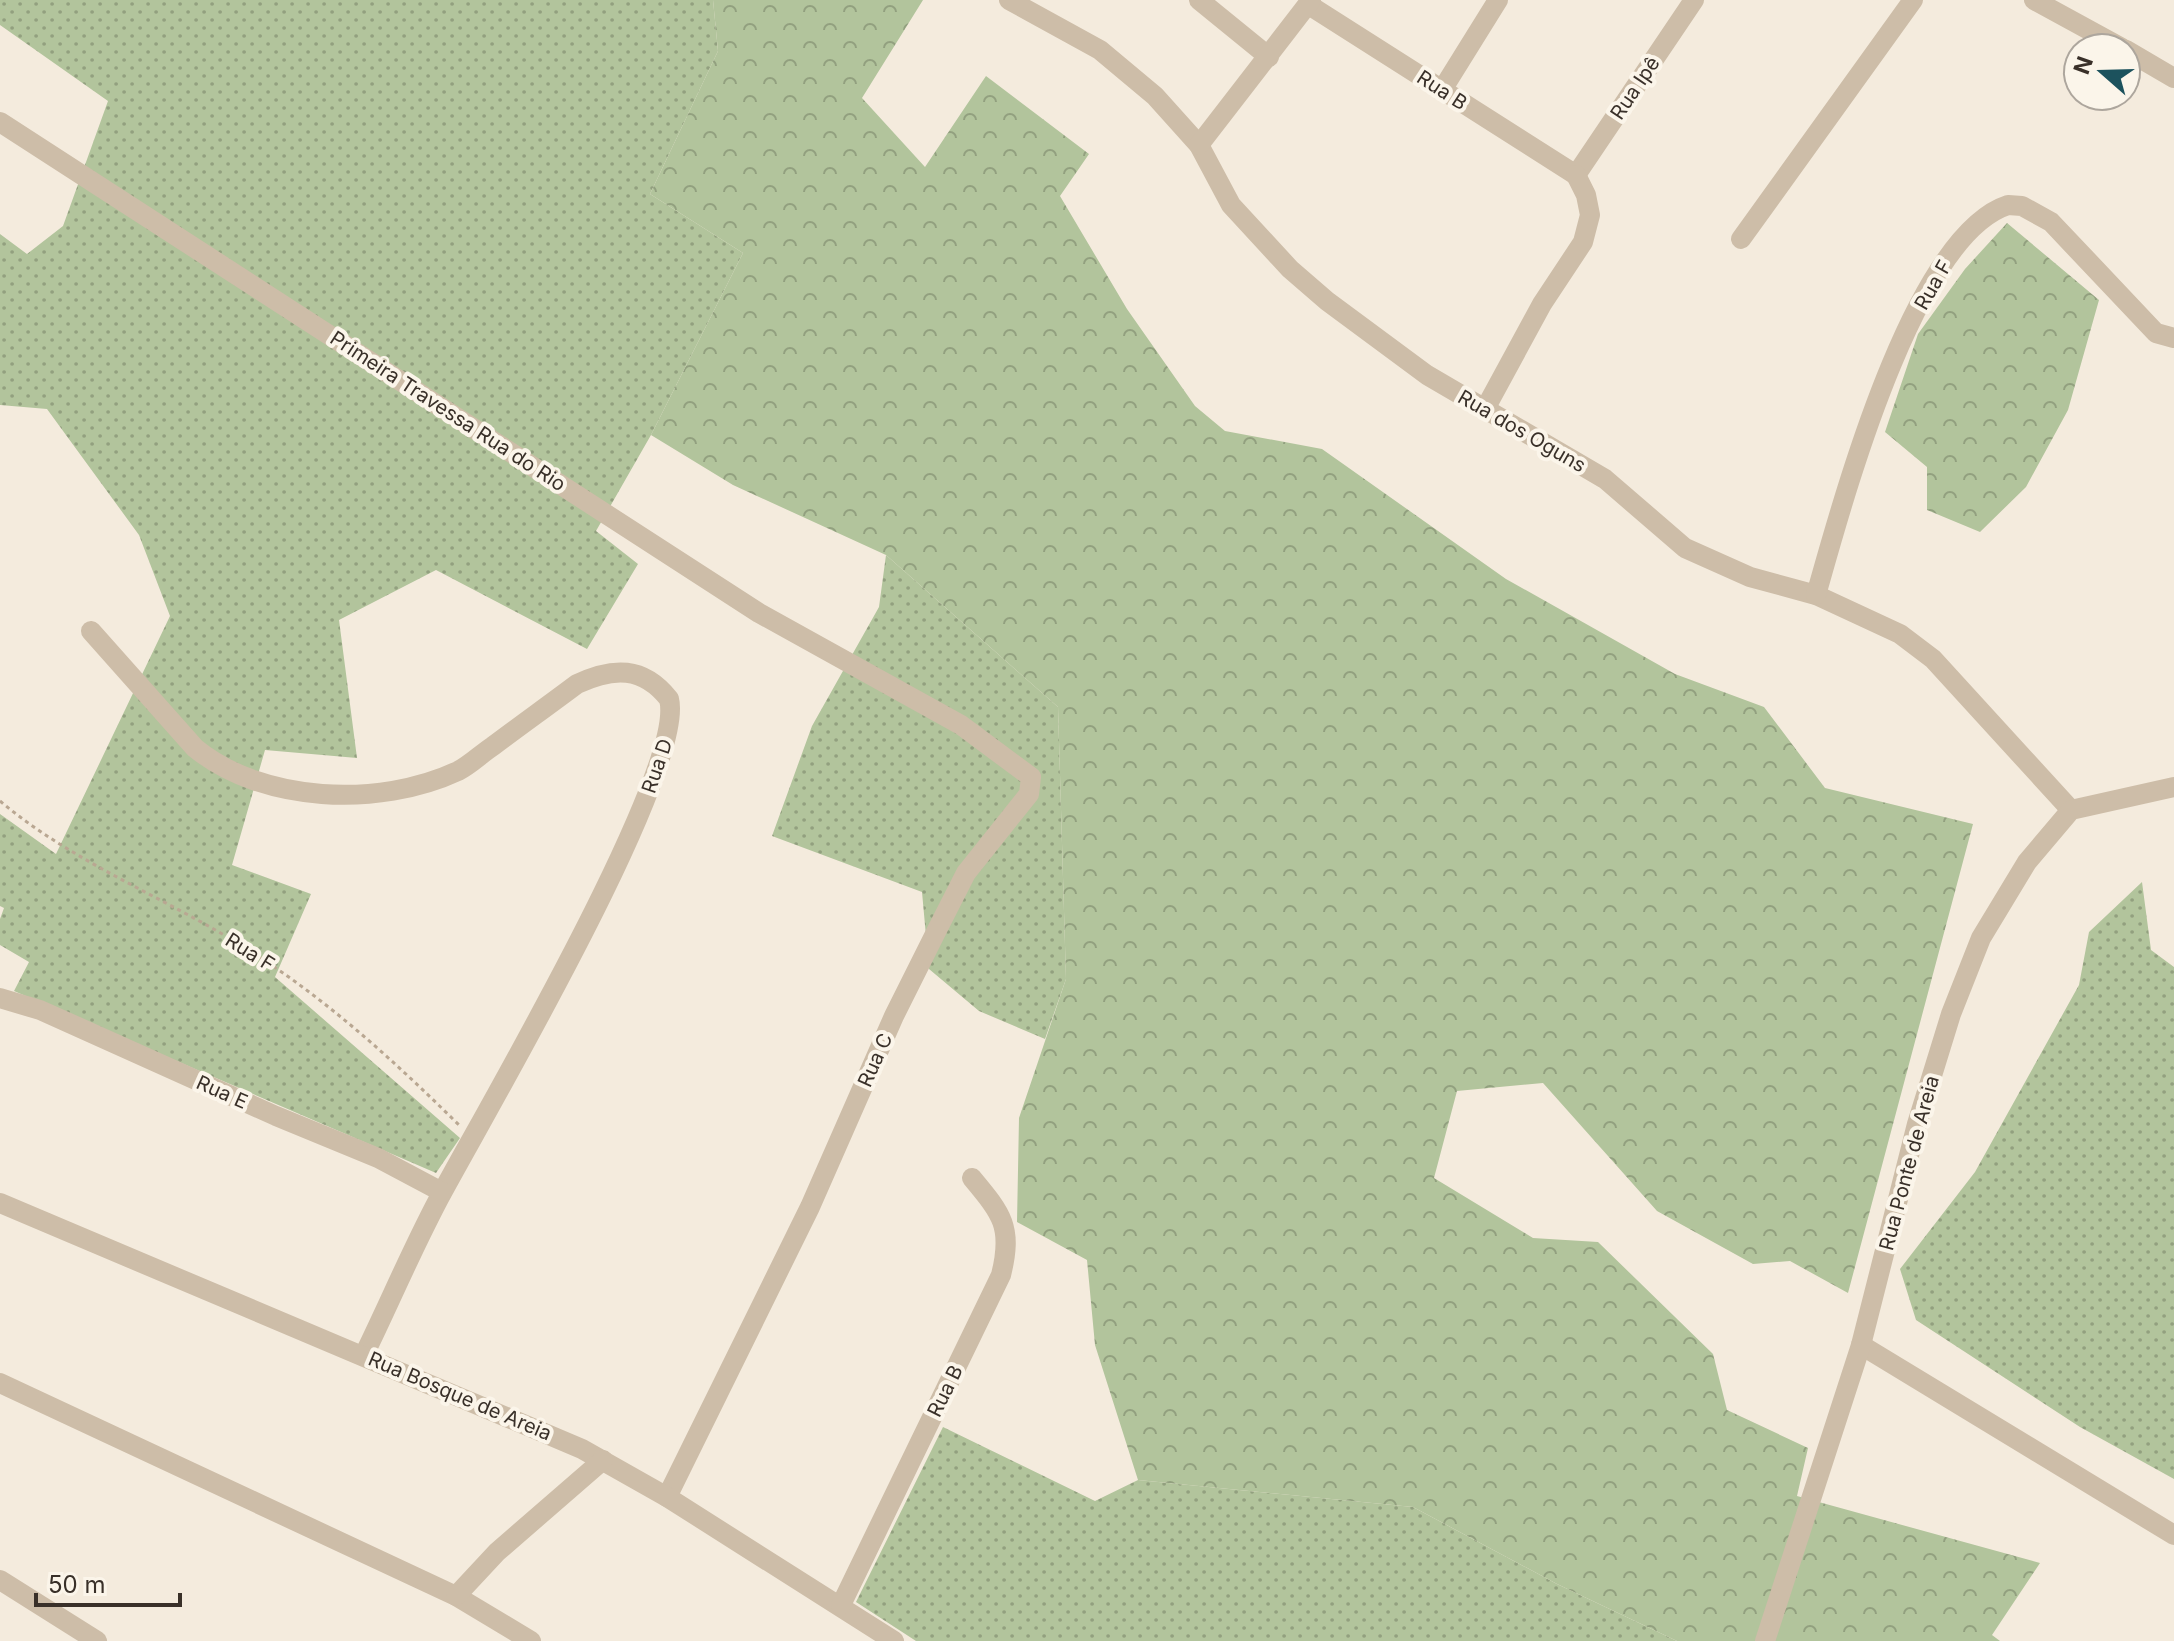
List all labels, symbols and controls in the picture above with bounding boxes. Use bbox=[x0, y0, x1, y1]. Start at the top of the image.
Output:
north arrow bbox=[2062, 32, 2142, 112]
street label: Rua Ipê bbox=[1605, 52, 1665, 124]
text: N bbox=[2068, 53, 2098, 77]
street label: Rua B bbox=[1413, 65, 1471, 115]
street label: Rua F bbox=[1909, 256, 1957, 314]
street label: Primeira Travessa Rua do Rio bbox=[326, 326, 570, 496]
street label: Rua dos Oguns bbox=[1454, 385, 1590, 477]
street label: Rua D bbox=[637, 736, 677, 796]
street label: Rua F bbox=[221, 928, 279, 976]
street label: Rua C bbox=[853, 1029, 897, 1091]
street label: Rua E bbox=[193, 1070, 251, 1114]
street label: Rua Ponte de Areia bbox=[1874, 1073, 1944, 1253]
street label: Rua Bosque de Areia bbox=[365, 1347, 555, 1445]
street label: Rua B bbox=[922, 1361, 968, 1421]
scale bar bbox=[36, 1557, 180, 1607]
text: 50 m bbox=[48, 1570, 106, 1599]

